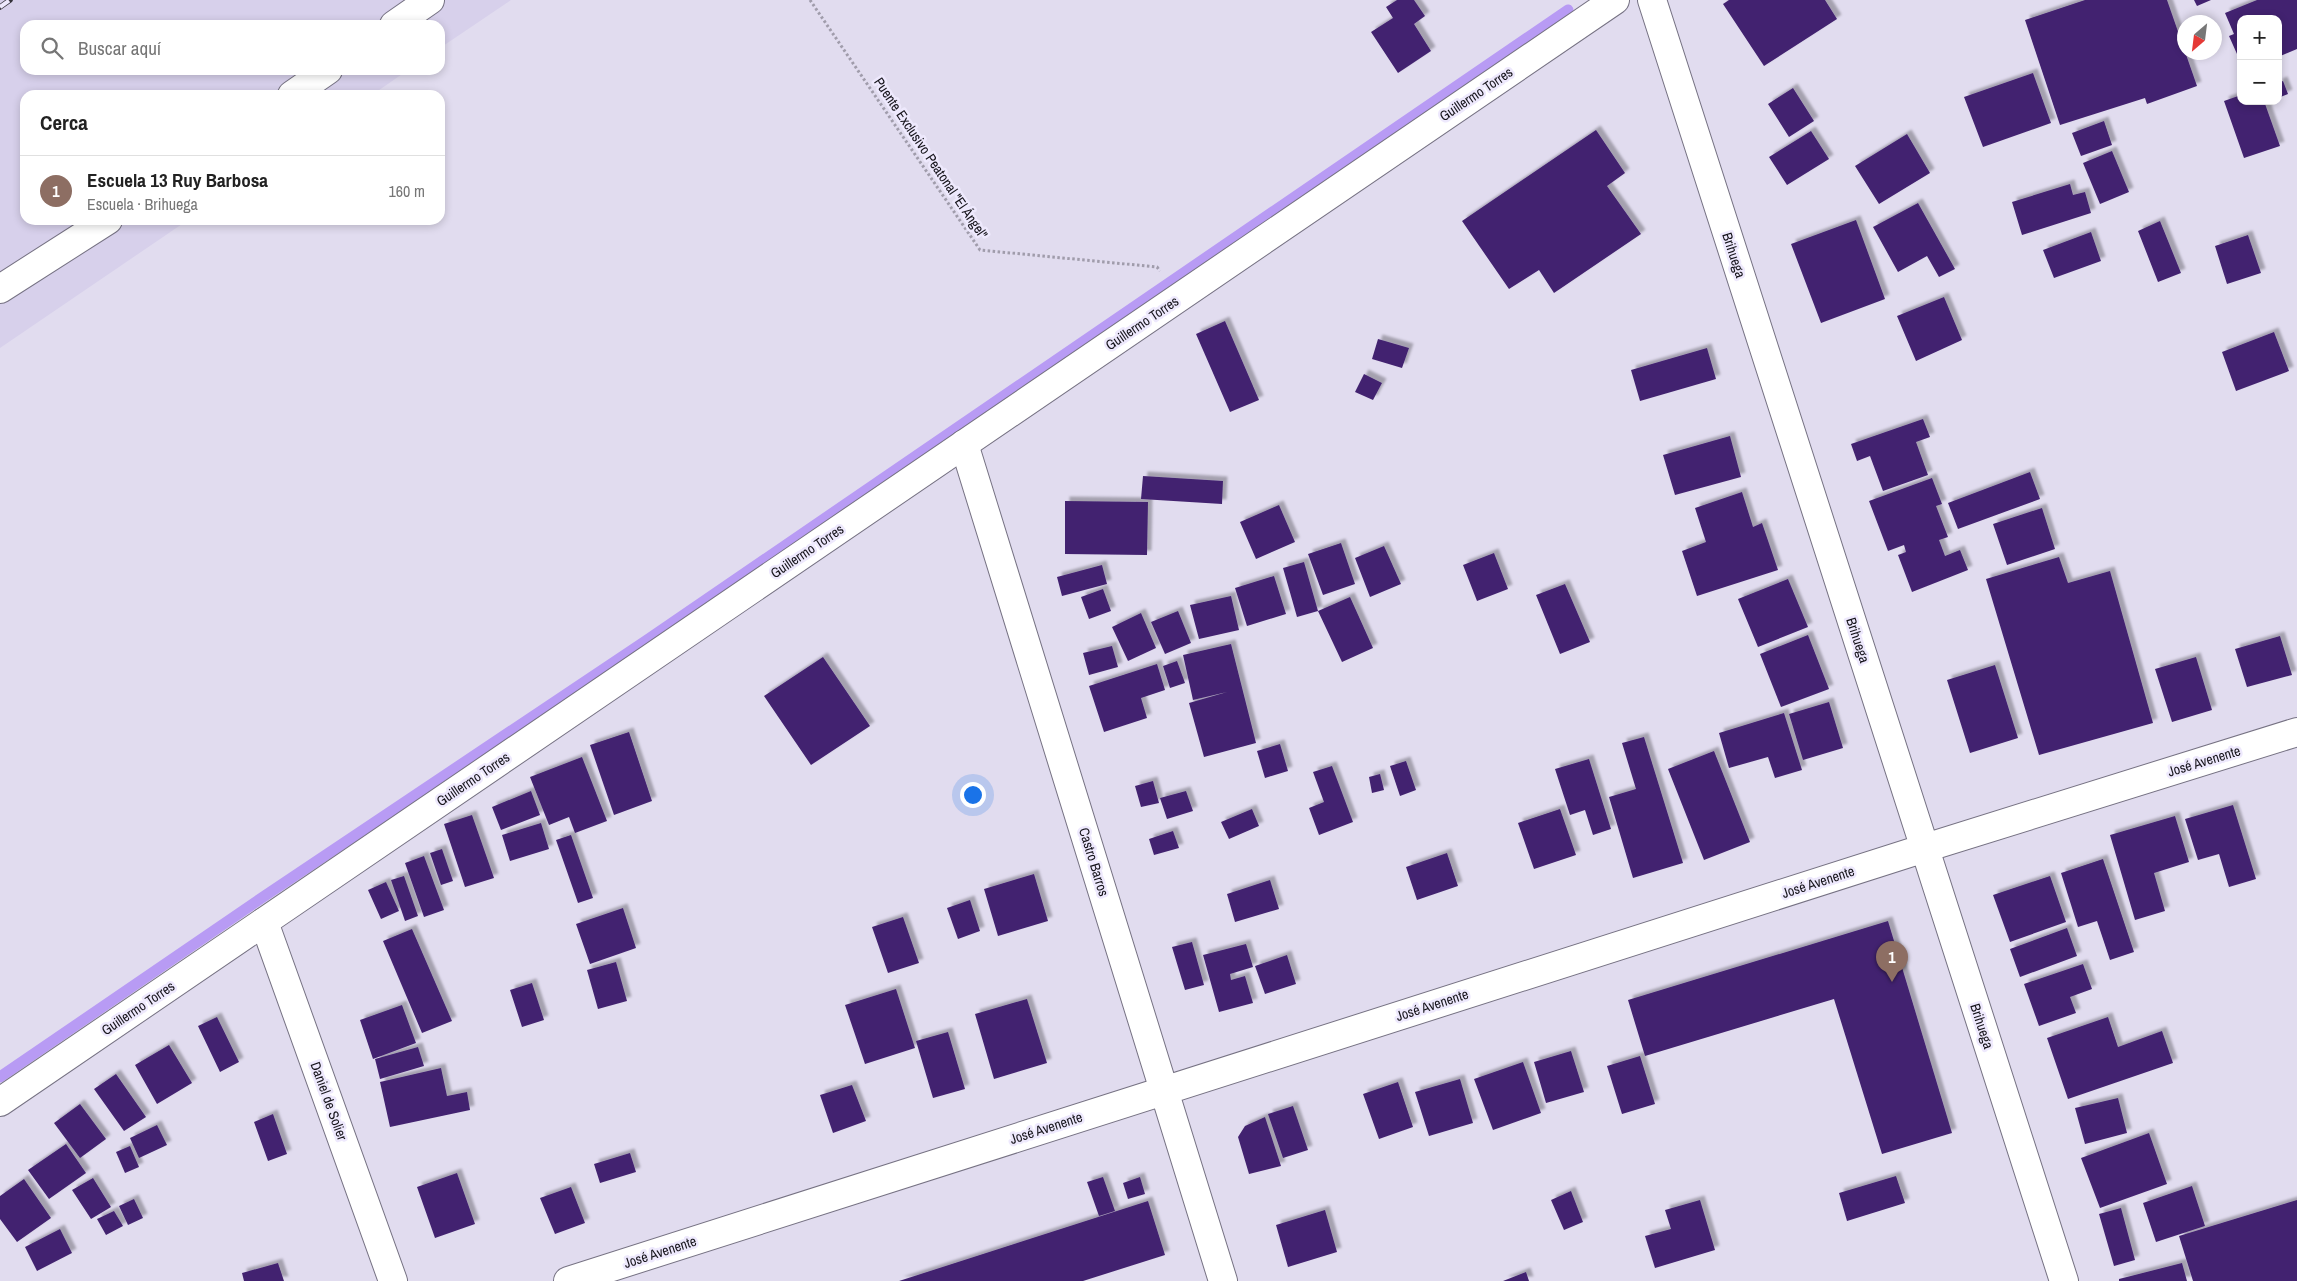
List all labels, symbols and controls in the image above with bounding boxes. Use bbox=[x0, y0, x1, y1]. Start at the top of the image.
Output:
north arrow bbox=[2177, 15, 2222, 60]
map controls bbox=[2237, 15, 2282, 105]
button: + bbox=[2237, 15, 2282, 60]
search box bbox=[20, 20, 445, 75]
icon: search bbox=[38, 34, 66, 62]
text: Buscar aquí bbox=[78, 35, 161, 61]
button: − bbox=[2237, 60, 2282, 105]
street label: Guillermo Torres bbox=[1436, 63, 1516, 125]
street label: Puente Exclusivo Peatonal "El Ángel" bbox=[870, 74, 992, 242]
text: Cerca bbox=[40, 108, 88, 137]
text: Escuela 13 Ruy Barbosa bbox=[87, 167, 268, 193]
text: 1 bbox=[52, 180, 60, 202]
text: 160 m bbox=[389, 180, 425, 202]
text: Escuela · Brihuega bbox=[87, 193, 198, 215]
street label: Brihuega bbox=[1718, 230, 1750, 281]
street label: Guillermo Torres bbox=[1102, 292, 1182, 354]
street label: Guillermo Torres bbox=[767, 520, 847, 582]
street label: Brihuega bbox=[1842, 615, 1874, 666]
street label: José Avenente bbox=[2165, 741, 2243, 781]
street label: Guillermo Torres bbox=[433, 748, 513, 810]
your location bbox=[960, 782, 986, 808]
street label: Castro Barros bbox=[1075, 826, 1113, 899]
street label: José Avenente bbox=[1779, 862, 1857, 902]
pin: 1 bbox=[1876, 941, 1908, 982]
street label: Guillermo Torres bbox=[98, 977, 178, 1039]
street label: José Avenente bbox=[1393, 985, 1471, 1025]
street label: Brihuega bbox=[1966, 1001, 1998, 1052]
street label: Daniel de Solier bbox=[306, 1059, 352, 1143]
street label: José Avenente bbox=[1007, 1108, 1085, 1148]
street label: José Avenente bbox=[621, 1232, 699, 1272]

